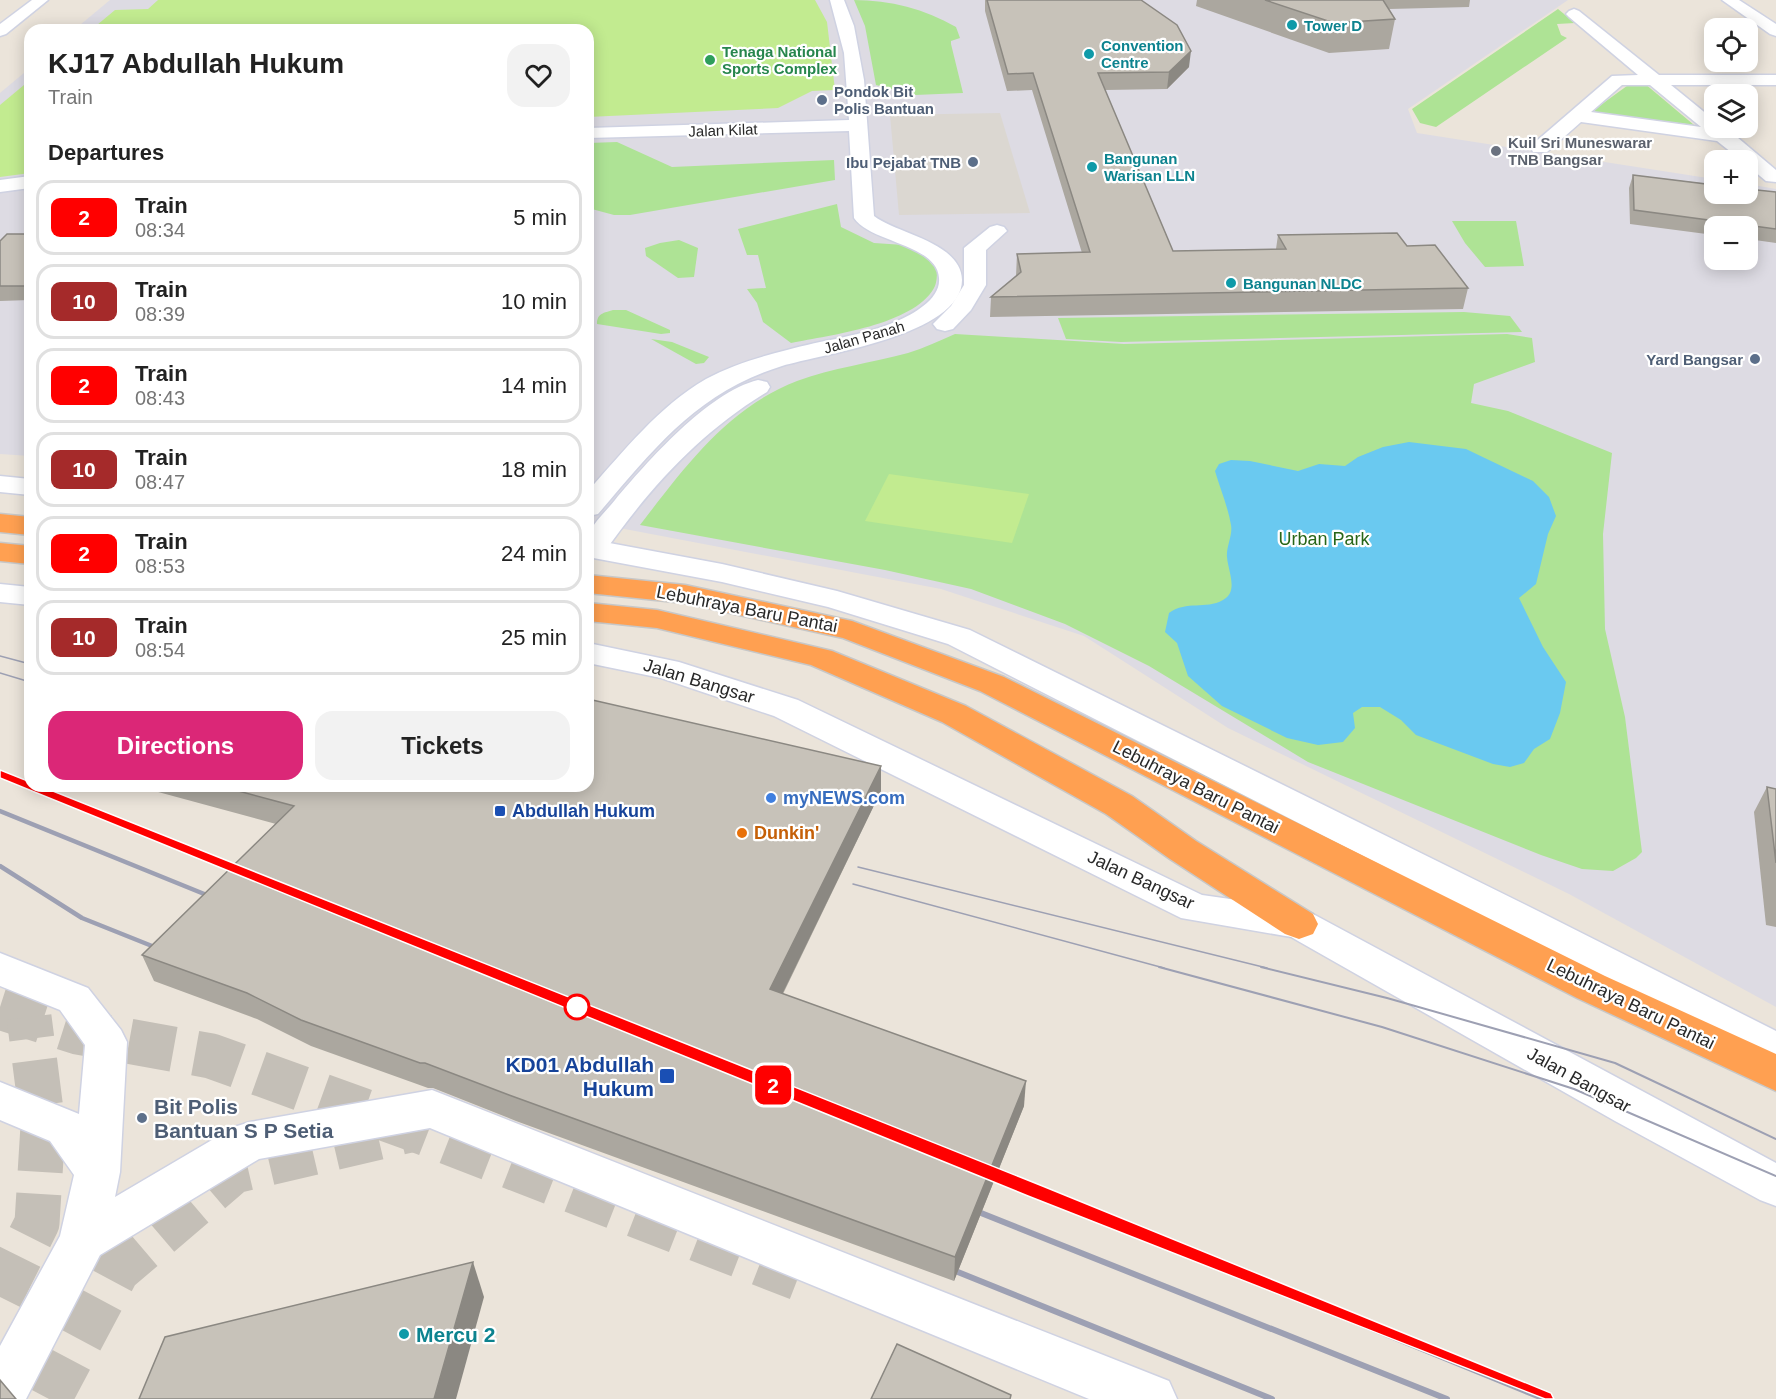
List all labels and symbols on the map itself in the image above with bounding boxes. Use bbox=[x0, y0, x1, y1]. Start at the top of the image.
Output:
place label: Tower D bbox=[1304, 17, 1362, 34]
marker: Tower D bbox=[1285, 18, 1299, 32]
place label: Convention Centre bbox=[1101, 37, 1184, 71]
place label: Tenaga National Sports Complex bbox=[722, 43, 838, 77]
marker: Convention Centre bbox=[1082, 47, 1096, 61]
marker: Tenaga National Sports Complex bbox=[703, 53, 717, 67]
place label: Pondok Bit Polis Bantuan bbox=[834, 83, 934, 117]
marker: Pondok Bit Polis Bantuan bbox=[815, 93, 829, 107]
street label: Jalan Kilat bbox=[688, 120, 759, 140]
place label: Kuil Sri Muneswarar TNB Bangsar bbox=[1508, 134, 1652, 168]
marker: Kuil Sri Muneswarar TNB Bangsar bbox=[1489, 144, 1503, 158]
place label: Bangunan Warisan LLN bbox=[1104, 150, 1195, 184]
place label: Ibu Pejabat TNB bbox=[846, 154, 961, 171]
marker: Ibu Pejabat TNB bbox=[966, 155, 980, 169]
marker: Bangunan Warisan LLN bbox=[1085, 160, 1099, 174]
place label: Bangunan NLDC bbox=[1243, 275, 1362, 292]
marker: Bangunan NLDC bbox=[1224, 276, 1238, 290]
street label: Jalan Panah bbox=[822, 317, 906, 357]
place label: Yard Bangsar bbox=[1646, 351, 1743, 368]
marker: Yard Bangsar bbox=[1748, 352, 1762, 366]
park label: Urban Park bbox=[1278, 529, 1371, 549]
street label: Lebuhraya Baru Pantai bbox=[655, 582, 839, 636]
street label: Jalan Bangsar bbox=[641, 655, 757, 707]
street label: Lebuhraya Baru Pantai bbox=[1109, 736, 1283, 838]
place label: myNEWS.com bbox=[783, 788, 905, 808]
marker: myNEWS.com bbox=[764, 791, 778, 805]
place label: Abdullah Hukum bbox=[512, 801, 655, 821]
marker: Abdullah Hukum bbox=[493, 804, 507, 818]
place label: Dunkin' bbox=[754, 823, 819, 843]
marker: Dunkin' bbox=[735, 826, 749, 840]
street label: Jalan Bangsar bbox=[1085, 847, 1197, 913]
street label: Lebuhraya Baru Pantai bbox=[1544, 955, 1718, 1053]
unlabelled marker bbox=[564, 994, 590, 1020]
street label: Jalan Bangsar bbox=[1524, 1043, 1634, 1117]
place label: KD01 Abdullah Hukum bbox=[505, 1053, 654, 1100]
line badge: 2 bbox=[754, 1066, 792, 1104]
marker: KD01 Abdullah Hukum bbox=[658, 1067, 676, 1085]
place label: Bit Polis Bantuan S P Setia bbox=[154, 1095, 334, 1142]
marker: Bit Polis Bantuan S P Setia bbox=[135, 1111, 149, 1125]
place label: Mercu 2 bbox=[416, 1323, 495, 1346]
marker: Mercu 2 bbox=[397, 1327, 411, 1341]

